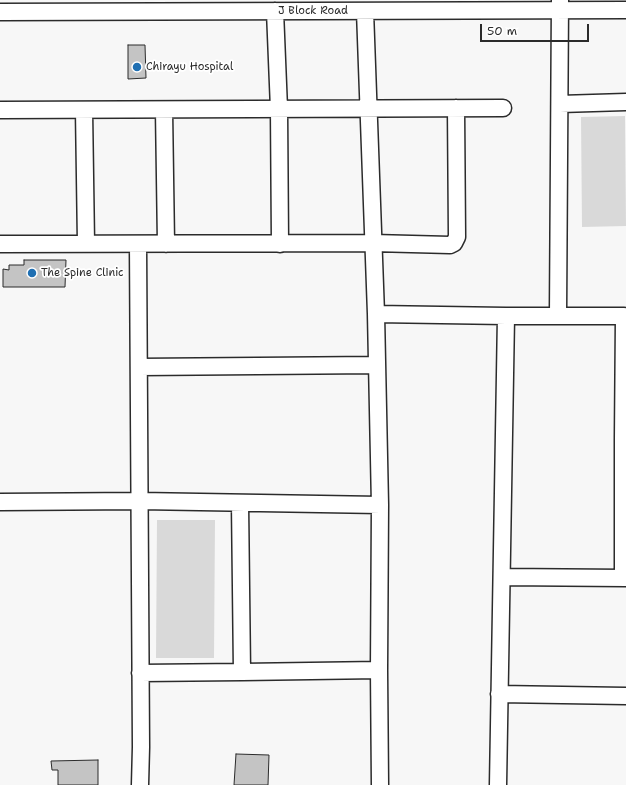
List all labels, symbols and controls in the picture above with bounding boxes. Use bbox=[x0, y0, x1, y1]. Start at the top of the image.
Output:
street label: J Block Road bbox=[278, 4, 348, 18]
scale bar bbox=[482, 16, 591, 42]
text: 50 m bbox=[487, 23, 517, 39]
place label: Chirayu Hospital bbox=[146, 60, 233, 74]
marker: Chirayu Hospital bbox=[131, 61, 143, 73]
place label: The Spine Clinic bbox=[41, 266, 124, 280]
marker: The Spine Clinic bbox=[26, 267, 38, 279]

